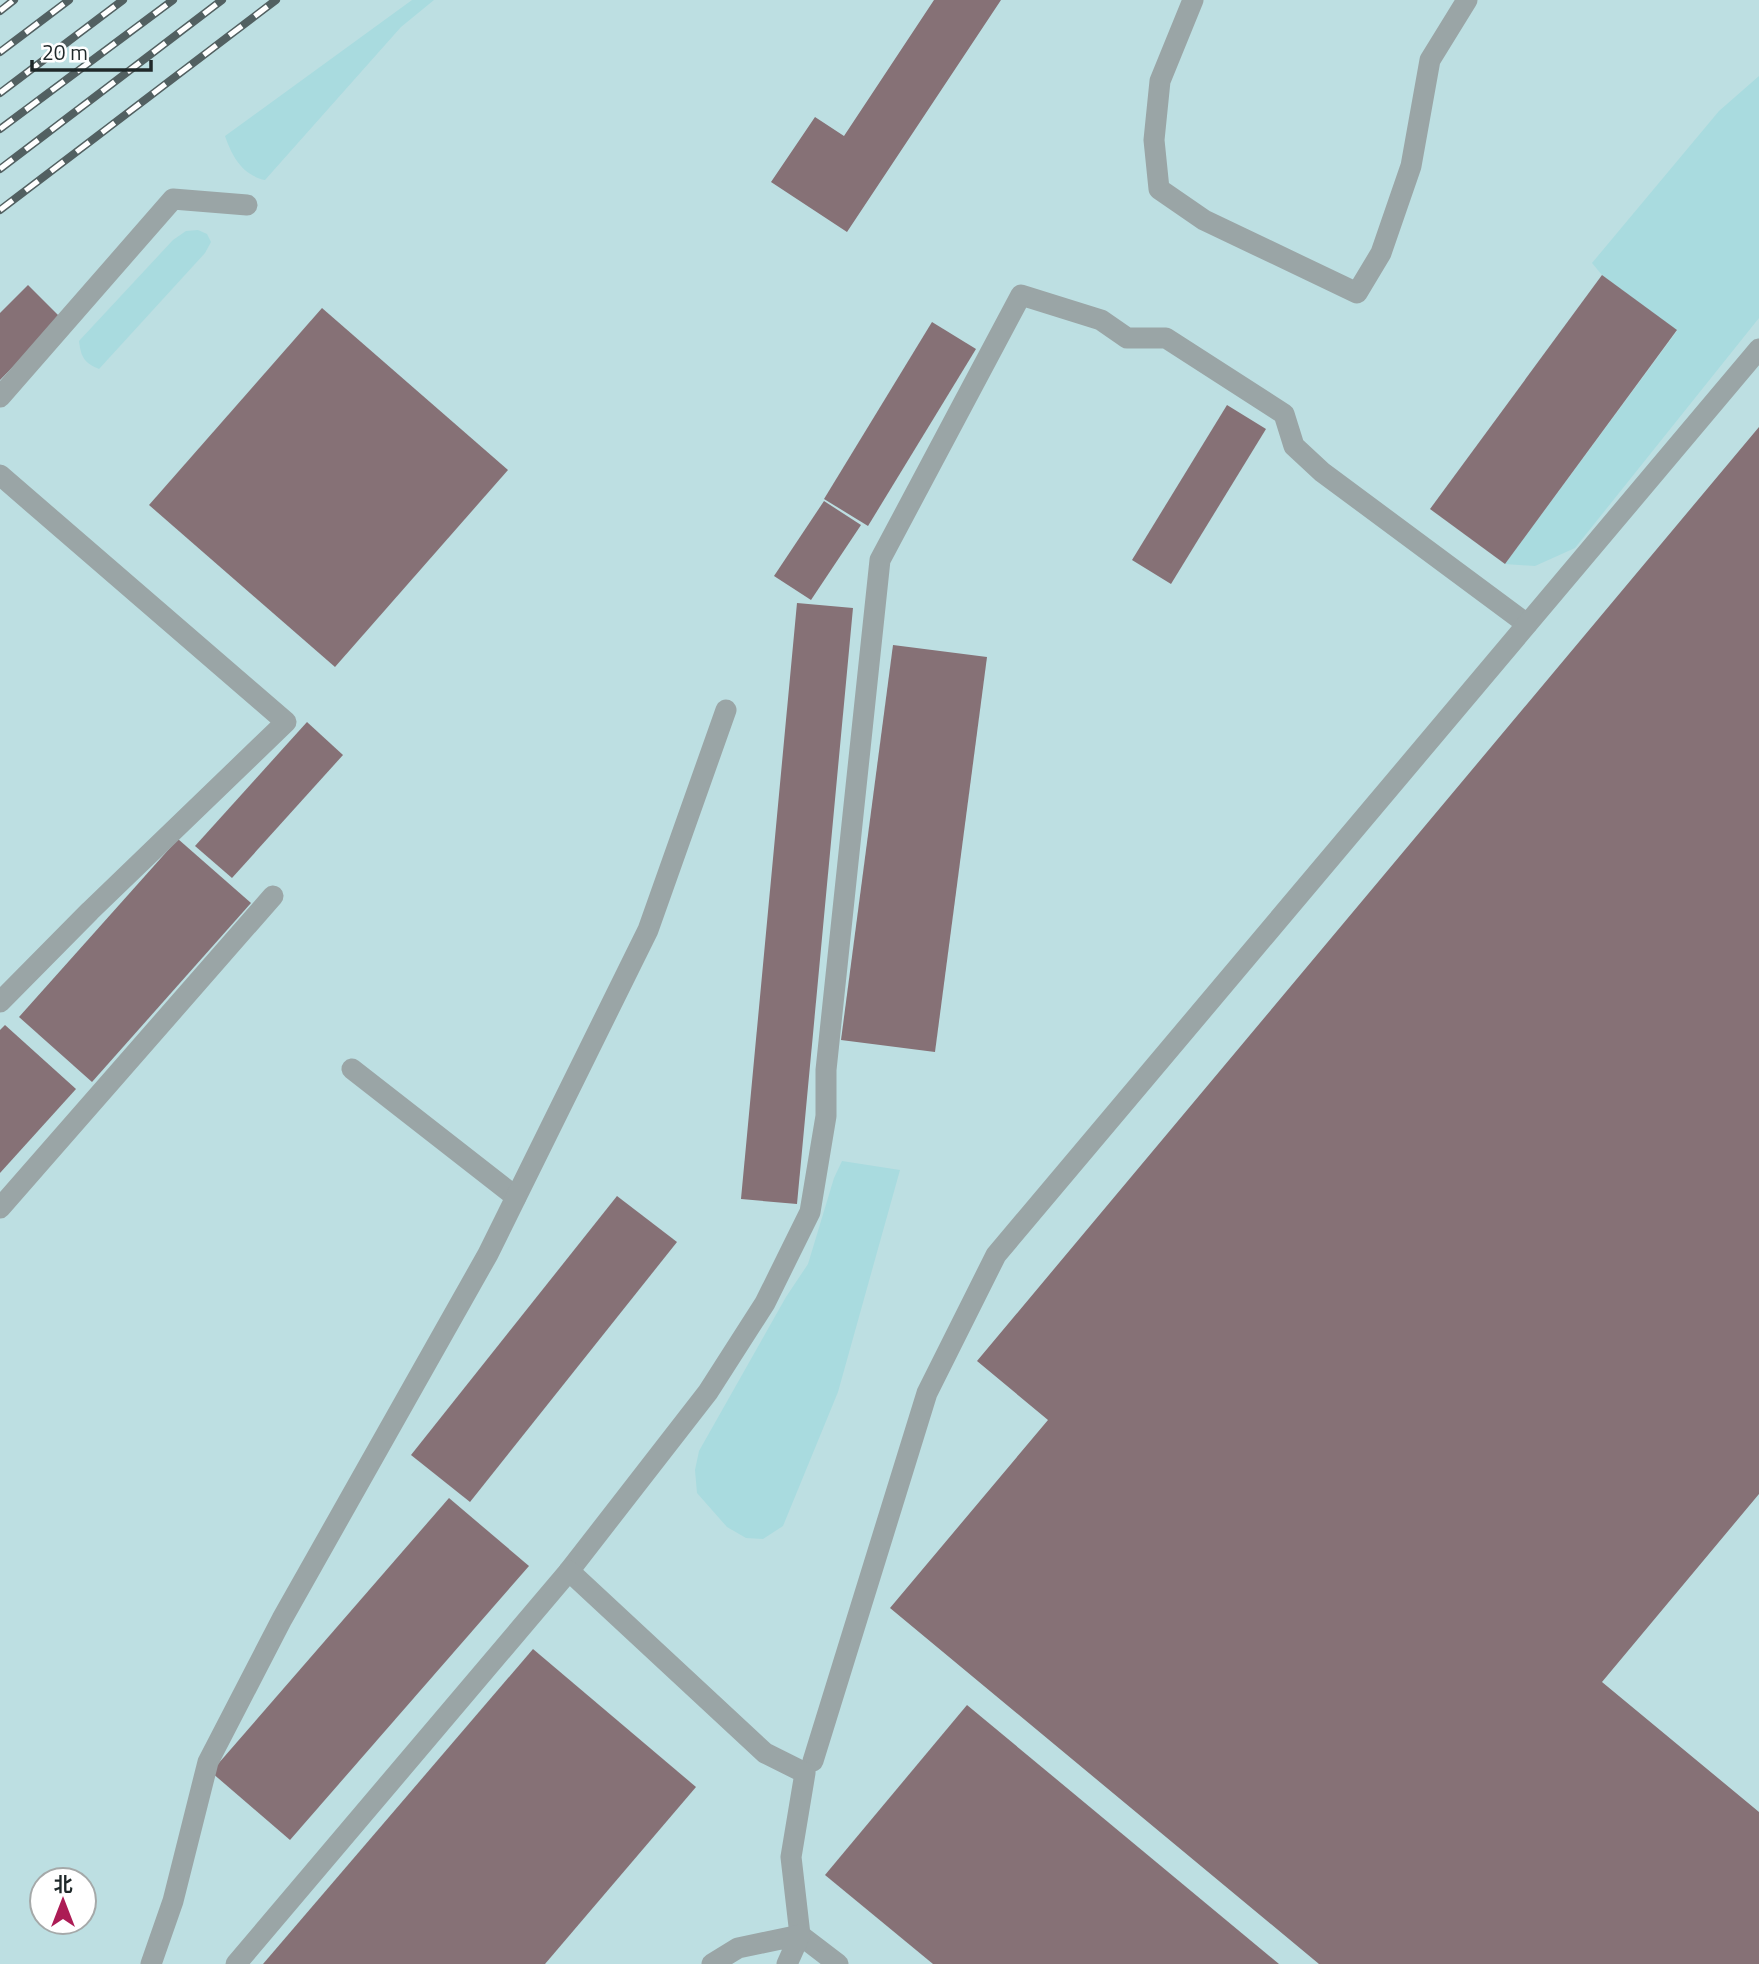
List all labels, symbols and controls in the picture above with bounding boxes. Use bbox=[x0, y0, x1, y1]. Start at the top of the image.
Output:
scale bar bbox=[32, 28, 150, 72]
text: 20 m bbox=[42, 36, 88, 68]
north arrow bbox=[28, 1866, 98, 1936]
text: 北 bbox=[53, 1869, 73, 1898]

